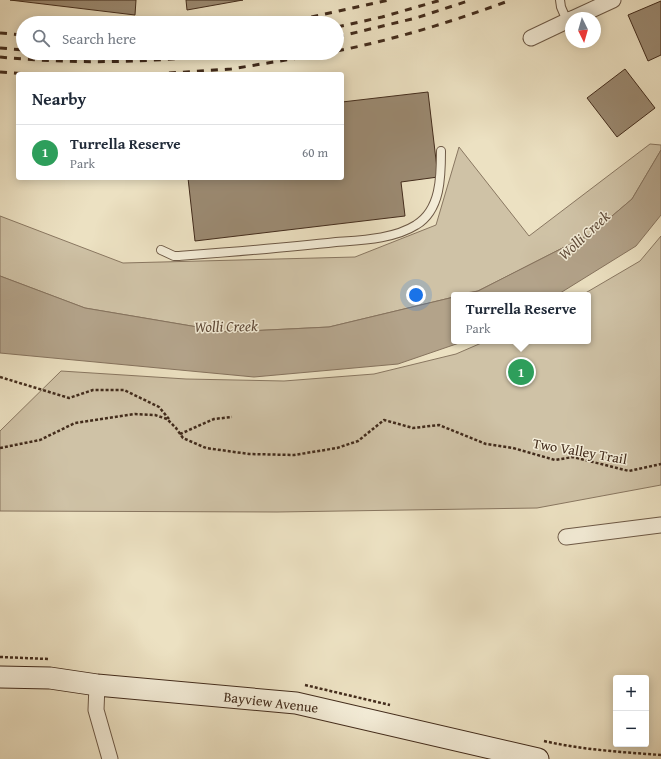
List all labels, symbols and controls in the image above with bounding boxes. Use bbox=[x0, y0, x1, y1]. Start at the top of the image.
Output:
north arrow bbox=[565, 12, 601, 48]
search box bbox=[16, 16, 344, 60]
icon: search bbox=[30, 27, 52, 49]
text: Search here bbox=[62, 28, 136, 49]
text: Nearby bbox=[32, 86, 86, 111]
text: Turrella Reserve bbox=[70, 133, 181, 154]
text: 1 bbox=[42, 143, 48, 162]
text: 60 m bbox=[302, 143, 328, 162]
text: Park bbox=[70, 154, 95, 173]
water label: Wolli Creek bbox=[554, 206, 614, 264]
your location bbox=[406, 285, 426, 305]
popup bbox=[451, 292, 591, 344]
text: Turrella Reserve bbox=[466, 298, 576, 319]
water label: Wolli Creek bbox=[194, 315, 258, 337]
text: Park bbox=[466, 319, 491, 338]
pin: 1 bbox=[508, 357, 534, 387]
street label: Two Valley Trail bbox=[531, 433, 629, 469]
map controls bbox=[613, 675, 649, 747]
button: + bbox=[613, 675, 649, 711]
street label: Bayview Avenue bbox=[223, 686, 320, 718]
button: − bbox=[613, 711, 649, 747]

